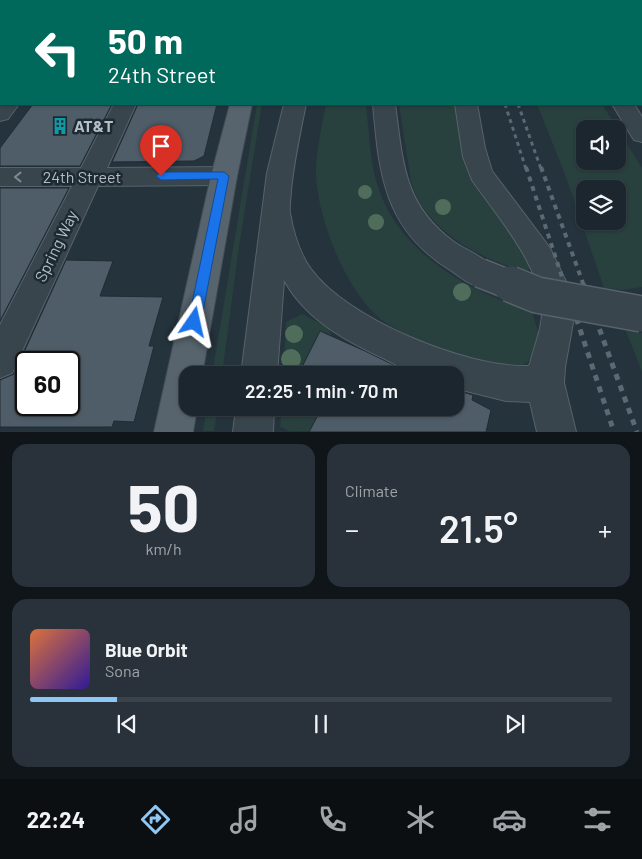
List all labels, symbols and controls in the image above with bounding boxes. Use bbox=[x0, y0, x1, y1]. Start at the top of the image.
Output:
text: 50 m bbox=[108, 19, 183, 61]
icon: left bbox=[25, 20, 90, 85]
text: 24th Street bbox=[108, 61, 216, 87]
building icon: AT&T bbox=[50, 116, 70, 136]
place label: AT&T bbox=[74, 116, 113, 135]
map controls bbox=[576, 120, 626, 230]
button: sound bbox=[576, 120, 626, 170]
pin bbox=[140, 125, 182, 176]
icon: arrive bbox=[147, 132, 175, 160]
street label: 24th Street bbox=[43, 167, 121, 186]
one-way arrow bbox=[13, 172, 21, 182]
button: layers bbox=[576, 180, 626, 230]
street label: Spring Way bbox=[30, 206, 81, 285]
position arrow bbox=[167, 295, 219, 347]
speed limit sign: 60 bbox=[15, 351, 80, 416]
text: 22:25 · 1 min · 70 m bbox=[245, 379, 398, 402]
text: 50 bbox=[127, 467, 200, 545]
text: Climate bbox=[345, 481, 398, 500]
text: 21.5° bbox=[439, 505, 518, 551]
text: − bbox=[345, 512, 359, 546]
text: + bbox=[598, 512, 612, 546]
text: km/h bbox=[145, 539, 182, 558]
text: Blue Orbit bbox=[105, 638, 188, 661]
text: Sona bbox=[105, 661, 140, 680]
icon: previous bbox=[113, 710, 141, 738]
icon: pause bbox=[307, 710, 335, 738]
icon: next bbox=[501, 710, 529, 738]
icon: directions bbox=[138, 802, 173, 837]
icon: music bbox=[227, 802, 262, 837]
icon: phone bbox=[315, 802, 350, 837]
icon: climate bbox=[403, 802, 438, 837]
icon: car bbox=[492, 802, 527, 837]
icon: filters bbox=[580, 802, 615, 837]
text: 22:24 bbox=[27, 806, 85, 832]

